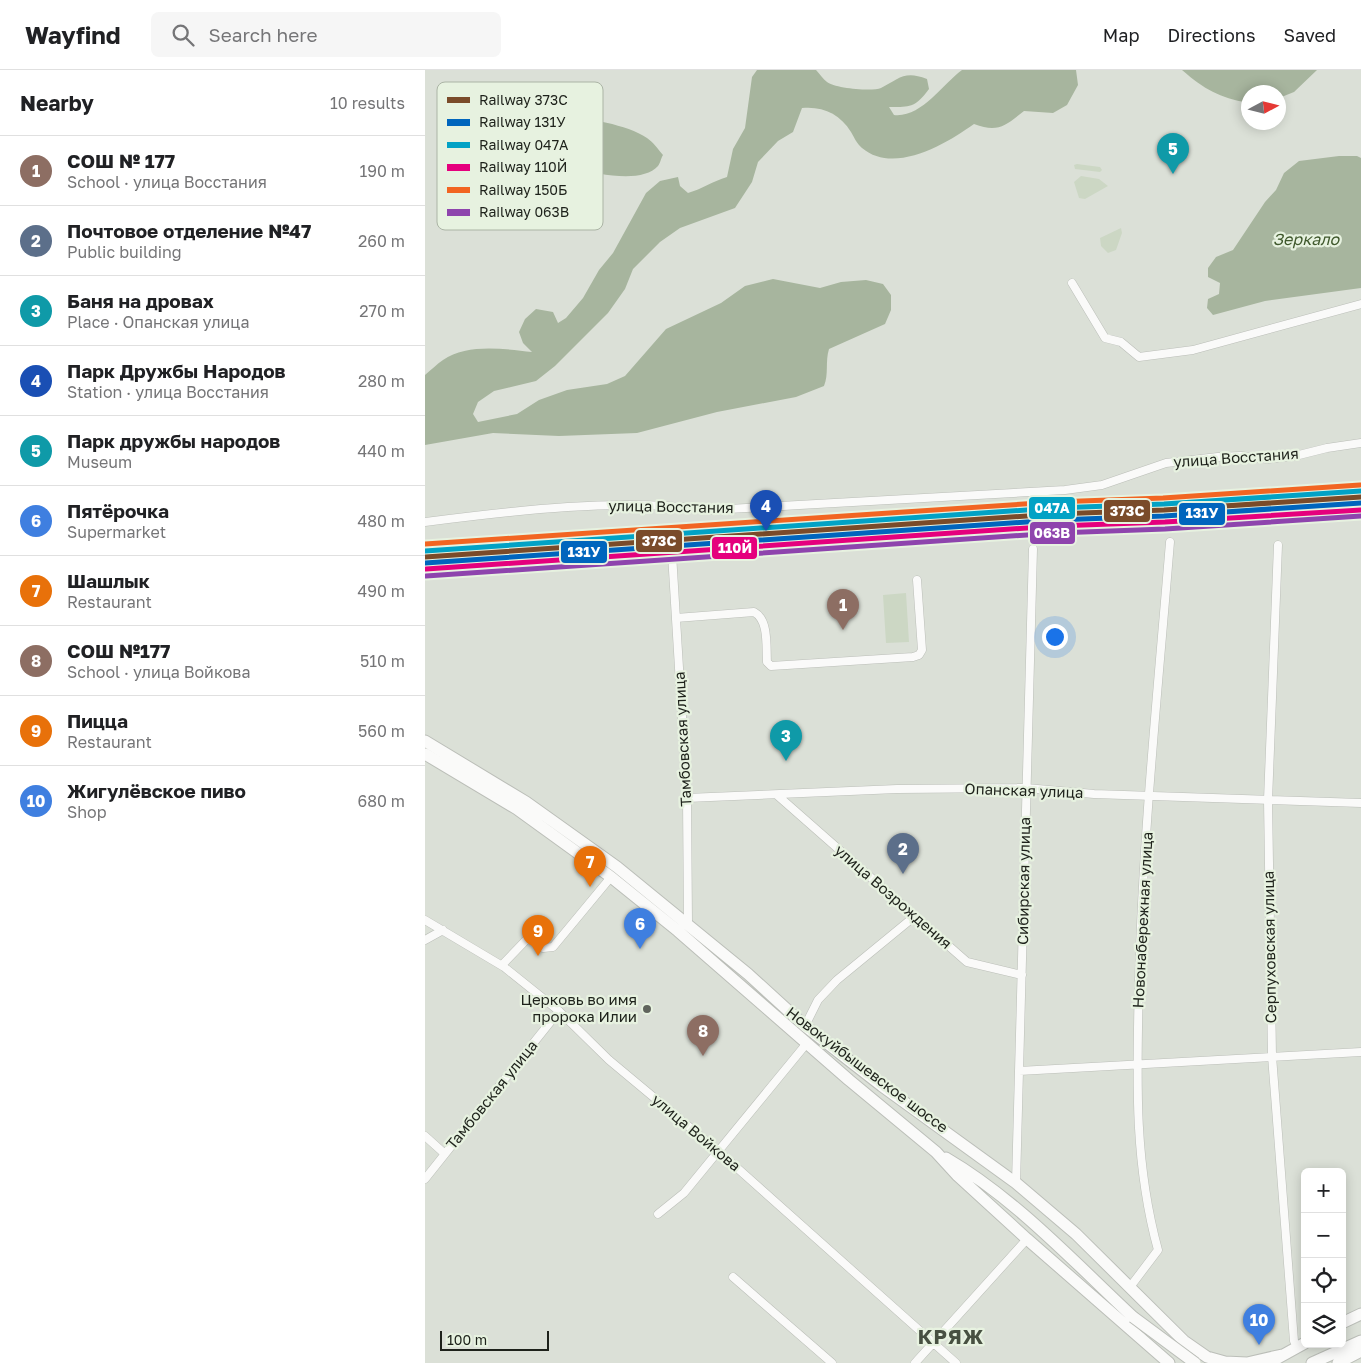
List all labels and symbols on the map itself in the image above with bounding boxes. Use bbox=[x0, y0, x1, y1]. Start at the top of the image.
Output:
legend bbox=[437, 82, 603, 230]
north arrow bbox=[1241, 85, 1286, 130]
text: Railway 373C bbox=[479, 91, 568, 108]
text: Railway 131У bbox=[479, 113, 566, 130]
pin: 5 bbox=[1157, 133, 1189, 174]
text: Railway 047А bbox=[479, 136, 569, 153]
text: Railway 110Й bbox=[479, 158, 567, 175]
text: Railway 150Б bbox=[479, 181, 567, 198]
text: Railway 063В bbox=[479, 203, 569, 220]
water label: Зеркало bbox=[1273, 229, 1341, 249]
street label: улица Восстания bbox=[1173, 444, 1299, 470]
pin: 4 bbox=[750, 490, 782, 531]
street label: улица Восстания bbox=[608, 496, 734, 516]
line badge: 047А bbox=[1028, 496, 1076, 520]
text: 047А bbox=[1034, 499, 1070, 516]
line badge: 373C bbox=[1103, 499, 1151, 523]
text: 373C bbox=[1110, 502, 1144, 519]
line badge: 131У bbox=[1178, 502, 1226, 526]
text: 131У bbox=[1186, 504, 1219, 521]
line badge: 063В bbox=[1029, 521, 1076, 545]
text: 063В bbox=[1034, 524, 1070, 541]
line badge: 373C bbox=[635, 529, 683, 553]
text: 373C bbox=[642, 532, 676, 549]
line badge: 110Й bbox=[711, 536, 758, 560]
text: 110Й bbox=[718, 539, 752, 556]
line badge: 131У bbox=[560, 540, 608, 564]
text: 131У bbox=[568, 543, 601, 560]
pin: 1 bbox=[827, 589, 859, 630]
your location bbox=[1042, 624, 1068, 650]
street label: Тамбовская улица bbox=[669, 671, 695, 807]
pin: 3 bbox=[770, 720, 802, 761]
street label: Опанская улица bbox=[964, 779, 1084, 801]
street label: Сибирская улица bbox=[1013, 817, 1033, 945]
street label: Новонабережная улица bbox=[1128, 831, 1156, 1009]
pin: 2 bbox=[887, 833, 919, 874]
street label: улица Возрождения bbox=[831, 840, 956, 952]
pin: 7 bbox=[574, 846, 606, 887]
street label: Серпуховская улица bbox=[1259, 871, 1279, 1023]
pin: 6 bbox=[624, 908, 656, 949]
pin: 9 bbox=[522, 915, 554, 956]
place label: Церковь во имя пророка Илии bbox=[521, 990, 637, 1025]
marker: Церковь во имя пророка Илии bbox=[641, 1003, 653, 1015]
street label: Новокуйбышевское шоссе bbox=[783, 1003, 952, 1136]
pin: 8 bbox=[687, 1015, 719, 1056]
street label: Тамбовская улица bbox=[442, 1036, 541, 1152]
street label: улица Войкова bbox=[649, 1090, 745, 1175]
pin: 10 bbox=[1243, 1304, 1275, 1345]
district label: КРЯЖ bbox=[918, 1324, 984, 1348]
scale bar bbox=[440, 1328, 549, 1351]

